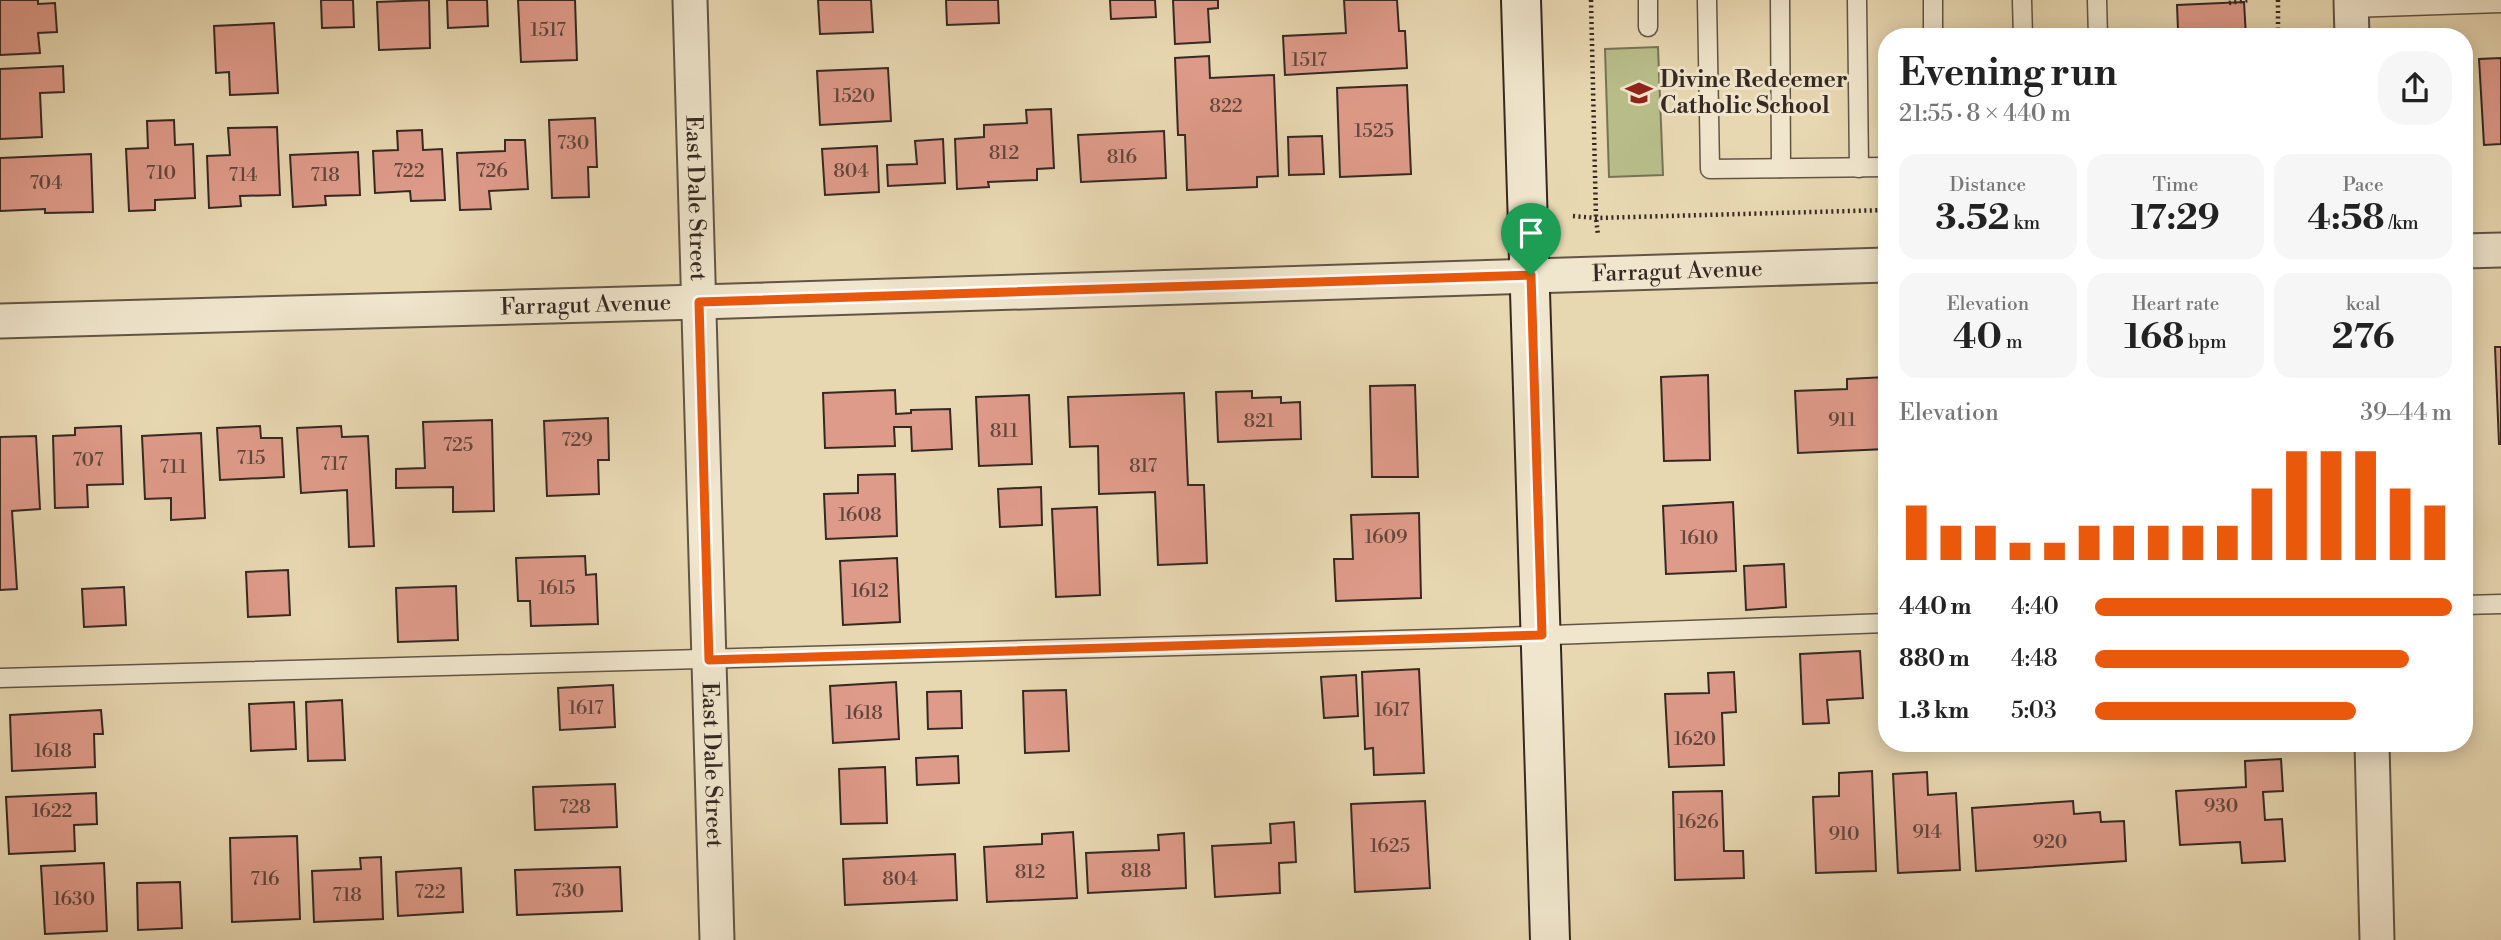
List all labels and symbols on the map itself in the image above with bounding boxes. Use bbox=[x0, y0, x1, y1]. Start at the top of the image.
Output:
house number: 1517 bbox=[530, 18, 566, 42]
house number: 1517 bbox=[1291, 48, 1327, 72]
place label: Divine Redeemer Catholic School bbox=[1660, 66, 1848, 120]
school or university icon: Divine Redeemer Catholic School bbox=[1624, 78, 1654, 108]
house number: 1520 bbox=[833, 84, 875, 108]
house number: 822 bbox=[1209, 94, 1243, 118]
street label: East Dale Street bbox=[679, 115, 712, 281]
house number: 1525 bbox=[1354, 119, 1394, 143]
house number: 730 bbox=[557, 131, 589, 155]
house number: 812 bbox=[989, 141, 1019, 165]
house number: 816 bbox=[1107, 145, 1137, 169]
house number: 722 bbox=[393, 159, 425, 183]
house number: 726 bbox=[476, 159, 508, 183]
house number: 804 bbox=[833, 159, 869, 183]
house number: 710 bbox=[146, 161, 176, 185]
house number: 714 bbox=[229, 163, 258, 187]
house number: 718 bbox=[310, 163, 340, 187]
house number: 704 bbox=[29, 171, 63, 195]
pin bbox=[1501, 203, 1561, 275]
street label: Farragut Avenue bbox=[1591, 255, 1763, 288]
street label: Farragut Avenue bbox=[500, 289, 672, 321]
house number: 911 bbox=[1828, 408, 1856, 432]
house number: 821 bbox=[1244, 409, 1274, 433]
house number: 811 bbox=[990, 419, 1018, 443]
house number: 729 bbox=[561, 428, 593, 452]
house number: 725 bbox=[443, 433, 473, 457]
house number: 715 bbox=[237, 446, 265, 470]
house number: 707 bbox=[72, 448, 104, 472]
house number: 717 bbox=[320, 452, 348, 476]
house number: 817 bbox=[1129, 454, 1157, 478]
house number: 711 bbox=[159, 455, 187, 479]
house number: 1608 bbox=[838, 503, 882, 527]
house number: 1609 bbox=[1364, 525, 1408, 549]
house number: 1610 bbox=[1680, 526, 1718, 550]
house number: 1615 bbox=[538, 576, 576, 600]
house number: 1612 bbox=[851, 579, 889, 603]
street label: East Dale Street bbox=[696, 681, 728, 848]
house number: 1617 bbox=[568, 696, 604, 720]
house number: 1617 bbox=[1374, 698, 1410, 722]
house number: 1618 bbox=[845, 701, 883, 725]
house number: 1620 bbox=[1674, 727, 1716, 751]
house number: 1618 bbox=[34, 739, 72, 763]
house number: 930 bbox=[2204, 794, 2238, 818]
house number: 728 bbox=[559, 795, 591, 819]
house number: 1622 bbox=[32, 799, 72, 823]
house number: 1626 bbox=[1677, 810, 1719, 834]
house number: 914 bbox=[1912, 820, 1942, 844]
house number: 910 bbox=[1828, 822, 1860, 846]
house number: 920 bbox=[2033, 830, 2067, 854]
house number: 1625 bbox=[1370, 834, 1410, 858]
house number: 818 bbox=[1121, 859, 1151, 883]
house number: 812 bbox=[1015, 860, 1045, 884]
house number: 716 bbox=[250, 867, 280, 891]
house number: 804 bbox=[882, 867, 918, 891]
house number: 730 bbox=[552, 879, 584, 903]
house number: 722 bbox=[414, 880, 446, 904]
house number: 718 bbox=[332, 883, 362, 907]
house number: 1630 bbox=[53, 887, 95, 911]

